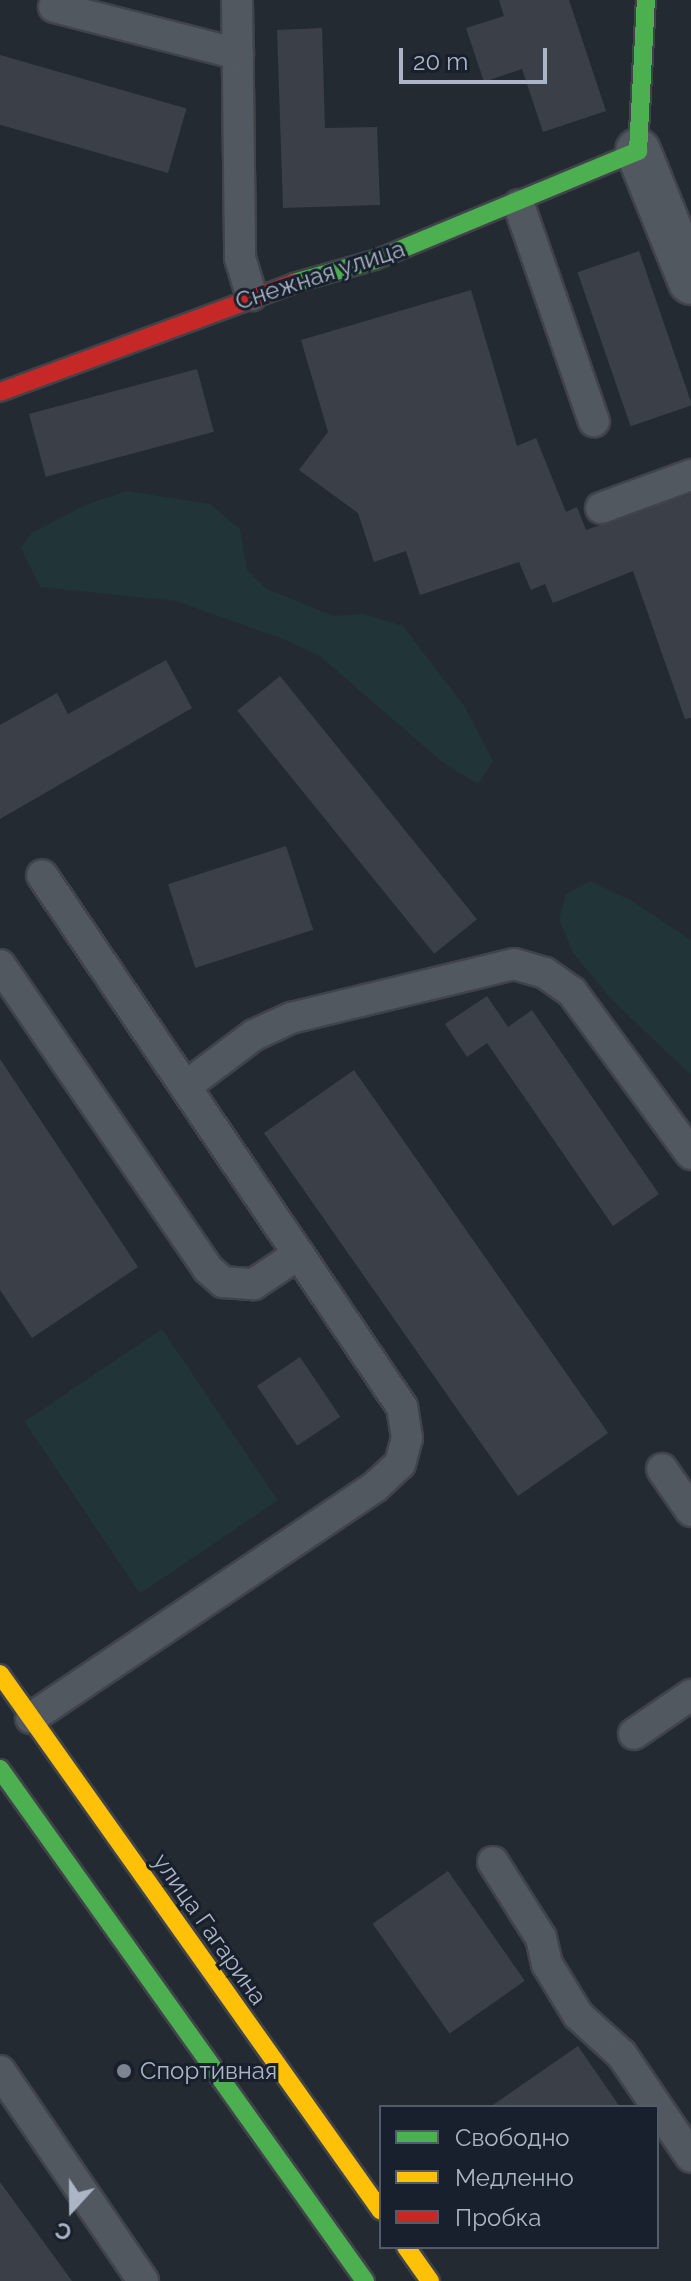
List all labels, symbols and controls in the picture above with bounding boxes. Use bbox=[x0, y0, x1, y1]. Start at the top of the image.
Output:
scale bar bbox=[403, 32, 551, 82]
text: 20 m bbox=[413, 47, 468, 76]
street label: Снежная улица bbox=[231, 234, 409, 316]
street label: улица Гагарина bbox=[147, 1848, 273, 2010]
place label: Спортивная bbox=[140, 2057, 277, 2085]
marker: Спортивная bbox=[115, 2062, 133, 2080]
legend bbox=[379, 2105, 659, 2249]
text: Свободно bbox=[455, 2123, 570, 2152]
text: Медленно bbox=[455, 2163, 574, 2192]
north arrow bbox=[32, 2169, 112, 2249]
text: Пробка bbox=[455, 2203, 541, 2232]
text: С bbox=[52, 2217, 75, 2246]

